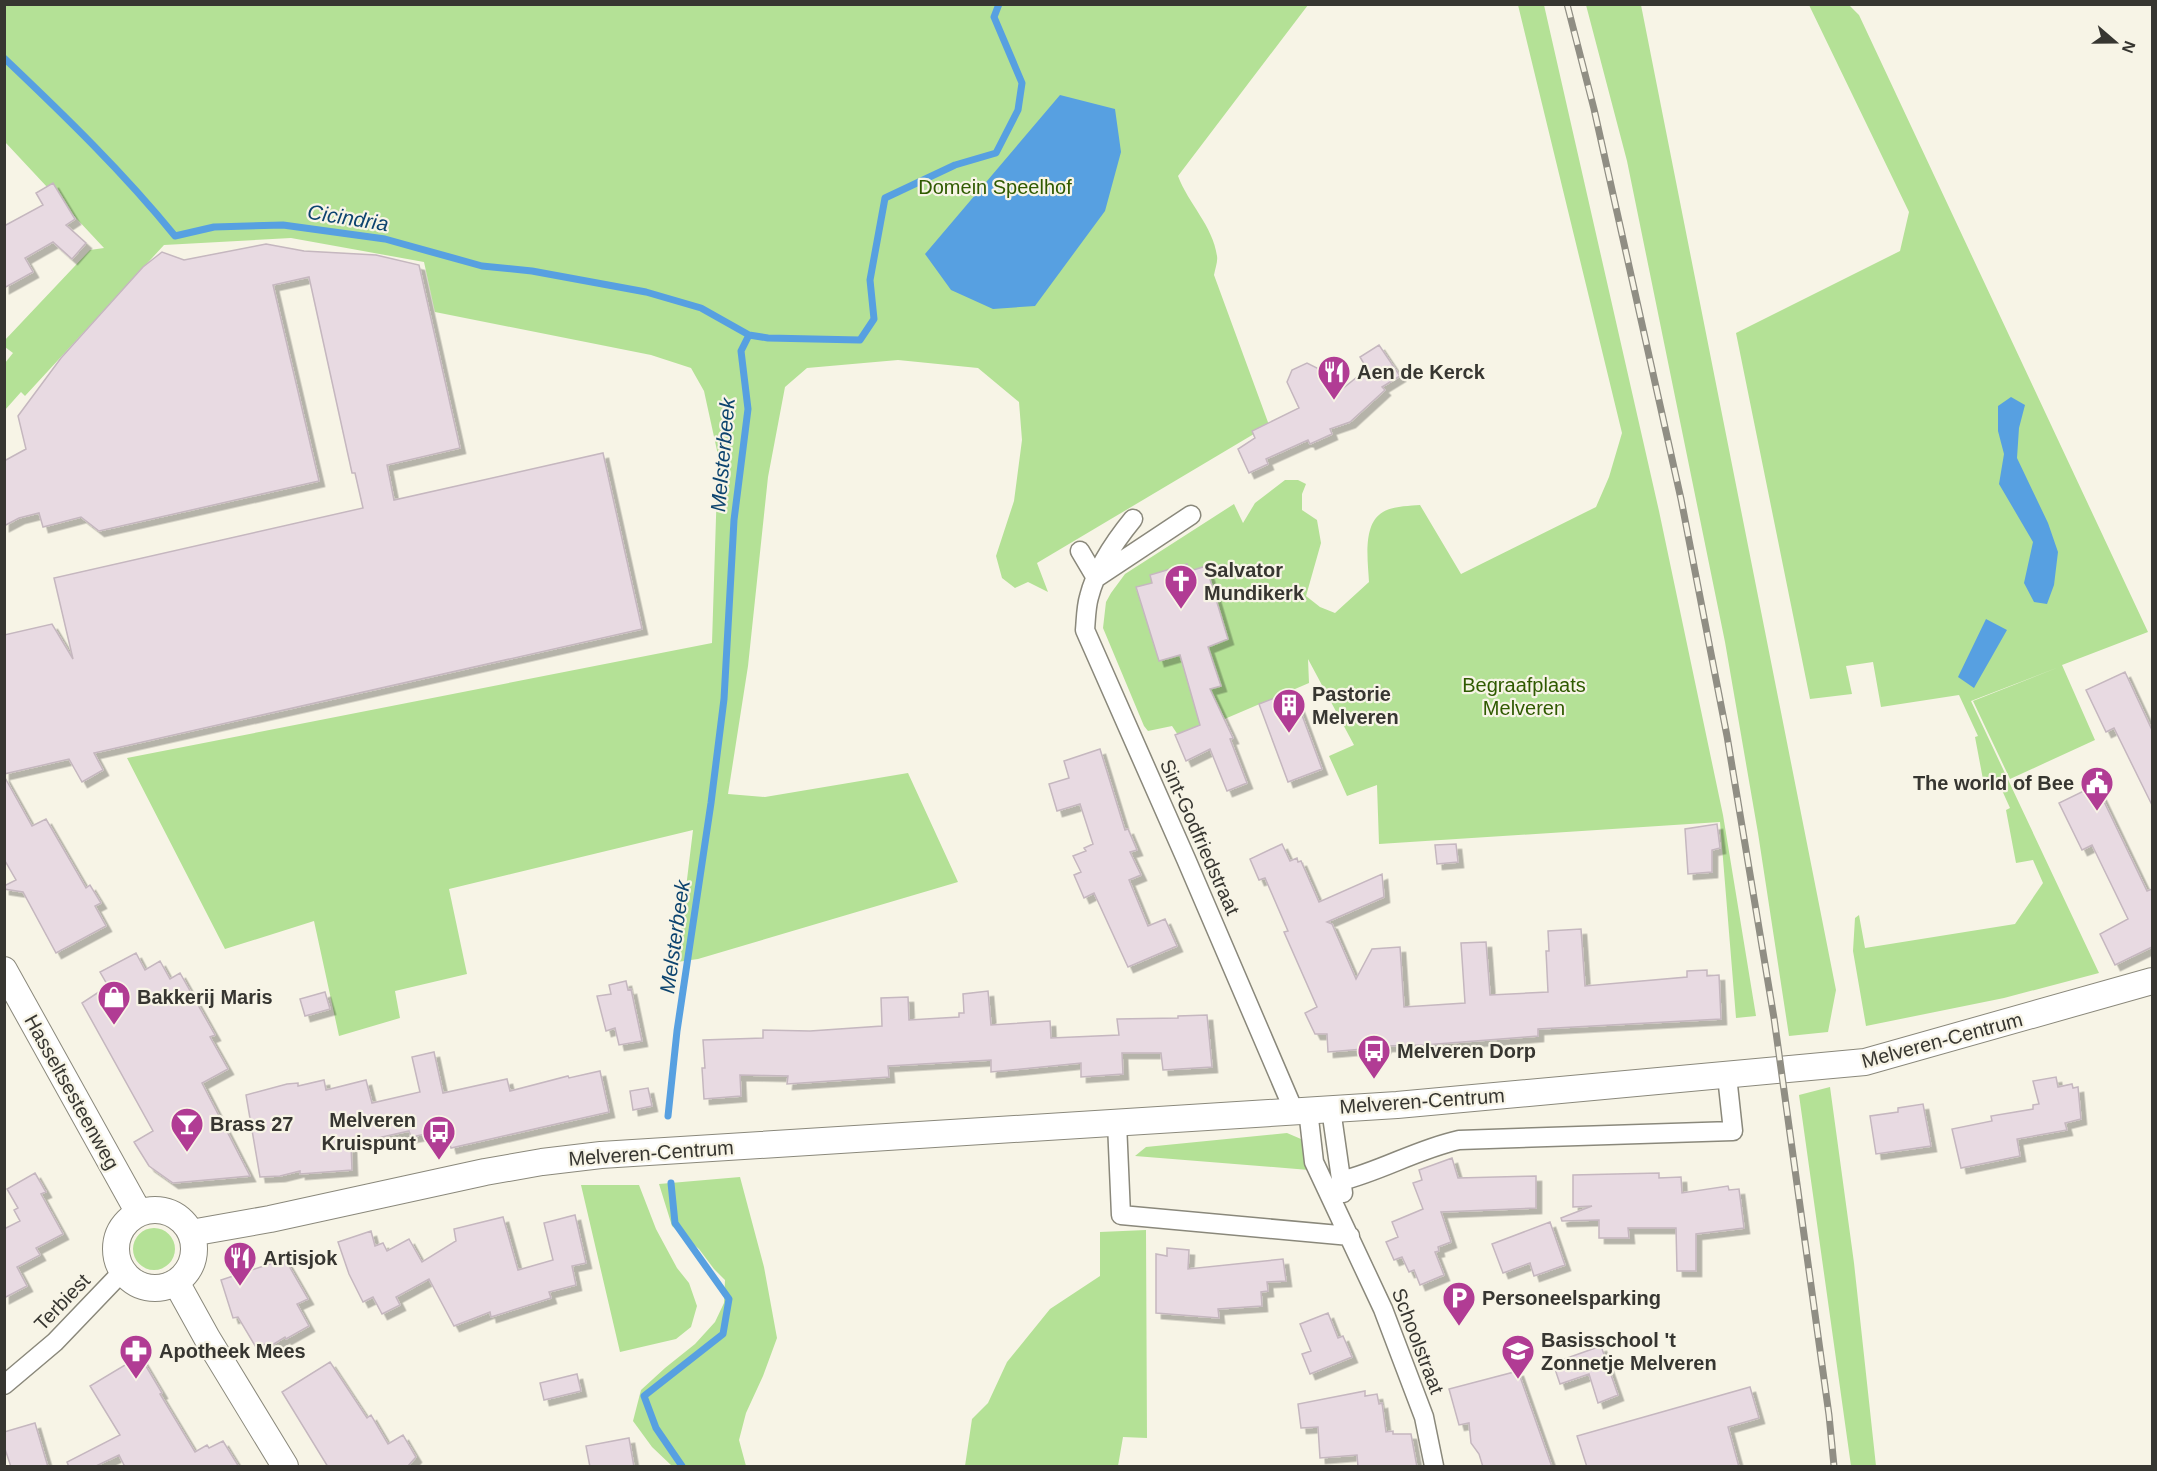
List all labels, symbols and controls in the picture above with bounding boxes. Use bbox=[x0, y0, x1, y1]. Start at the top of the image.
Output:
north arrow bbox=[2085, 12, 2145, 72]
text: N bbox=[2119, 39, 2139, 55]
park label: Domein Speelhof bbox=[918, 176, 1072, 198]
water label: Cicindria bbox=[306, 200, 390, 235]
restaurant icon: Aen de Kerck bbox=[1316, 354, 1352, 401]
place label: Aen de Kerck bbox=[1357, 361, 1486, 383]
water label: Melsterbeek bbox=[706, 395, 739, 513]
place label: Salvator Mundikerk bbox=[1204, 559, 1305, 604]
church icon: Salvator Mundikerk bbox=[1163, 563, 1199, 610]
park label: Begraafplaats Melveren bbox=[1462, 674, 1586, 719]
place label: Pastorie Melveren bbox=[1312, 683, 1399, 728]
building icon: Pastorie Melveren bbox=[1271, 687, 1307, 734]
street label: Sint-Godfriedstraat bbox=[1156, 756, 1244, 919]
public building icon: The world of Bee bbox=[2079, 765, 2115, 812]
place label: The world of Bee bbox=[1913, 772, 2074, 794]
water label: Melsterbeek bbox=[655, 877, 694, 995]
shop icon: Bakkerij Maris bbox=[96, 979, 132, 1026]
place label: Bakkerij Maris bbox=[137, 986, 273, 1008]
street label: Melveren-Centrum bbox=[1859, 1008, 2025, 1072]
street label: Hasseltsesteenweg bbox=[20, 1011, 124, 1173]
bus stop icon: Melveren Dorp bbox=[1356, 1033, 1392, 1080]
place label: Melveren Dorp bbox=[1397, 1040, 1536, 1062]
street label: Melveren-Centrum bbox=[1339, 1084, 1505, 1118]
bar icon: Brass 27 bbox=[169, 1106, 205, 1153]
place label: Melveren Kruispunt bbox=[322, 1109, 416, 1154]
place label: Brass 27 bbox=[210, 1113, 293, 1135]
bus stop icon: Melveren Kruispunt bbox=[421, 1114, 457, 1161]
street label: Melveren-Centrum bbox=[568, 1136, 734, 1170]
restaurant icon: Artisjok bbox=[222, 1240, 258, 1287]
place label: Artisjok bbox=[263, 1247, 338, 1269]
street label: Terbiest bbox=[30, 1269, 95, 1335]
parking icon: Personeelsparking bbox=[1441, 1280, 1477, 1327]
street label: Schoolstraat bbox=[1388, 1285, 1448, 1397]
place label: Personeelsparking bbox=[1482, 1287, 1661, 1309]
place label: Basisschool 't Zonnetje Melveren bbox=[1541, 1329, 1717, 1374]
pharmacy icon: Apotheek Mees bbox=[118, 1333, 154, 1380]
school or university icon: Basisschool 't Zonnetje Melveren bbox=[1500, 1333, 1536, 1380]
place label: Apotheek Mees bbox=[159, 1340, 306, 1362]

